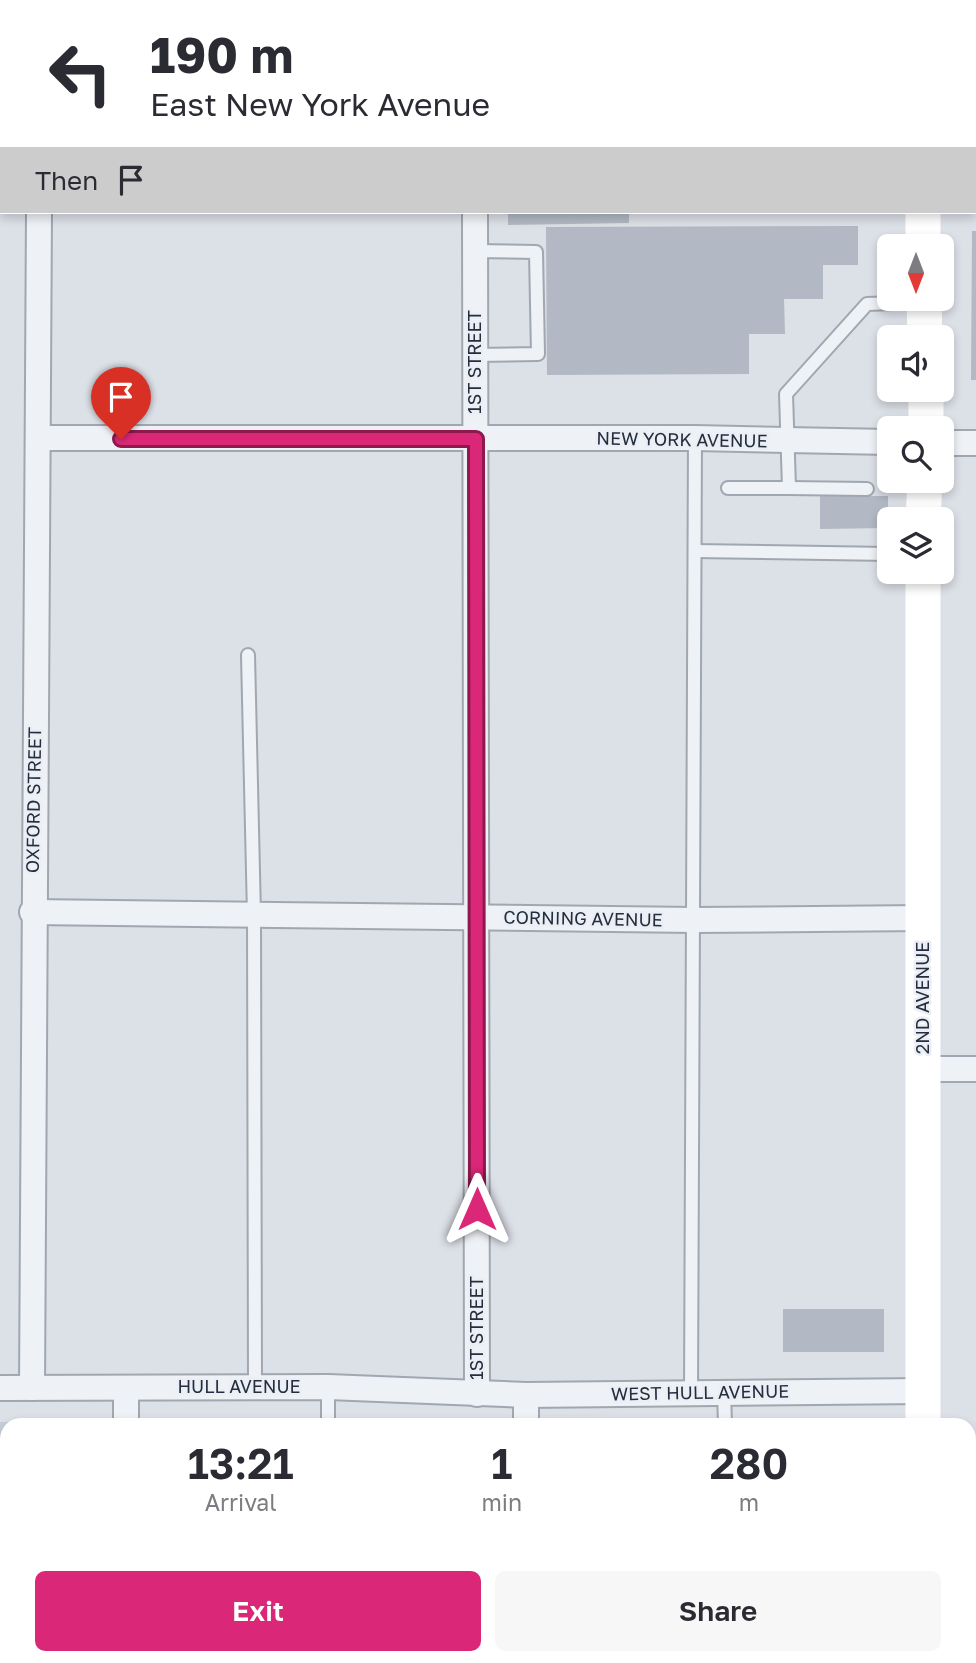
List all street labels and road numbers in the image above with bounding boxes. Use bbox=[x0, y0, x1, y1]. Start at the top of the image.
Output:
street label: 1ST STREET bbox=[463, 310, 485, 414]
street label: NEW YORK AVENUE bbox=[596, 427, 768, 451]
street label: OXFORD STREET bbox=[21, 727, 45, 873]
street label: CORNING AVENUE bbox=[503, 906, 663, 930]
street label: 2ND AVENUE bbox=[911, 942, 933, 1054]
street label: 1ST STREET bbox=[465, 1276, 487, 1380]
street label: HULL AVENUE bbox=[177, 1375, 301, 1397]
street label: WEST HULL AVENUE bbox=[611, 1379, 789, 1405]

